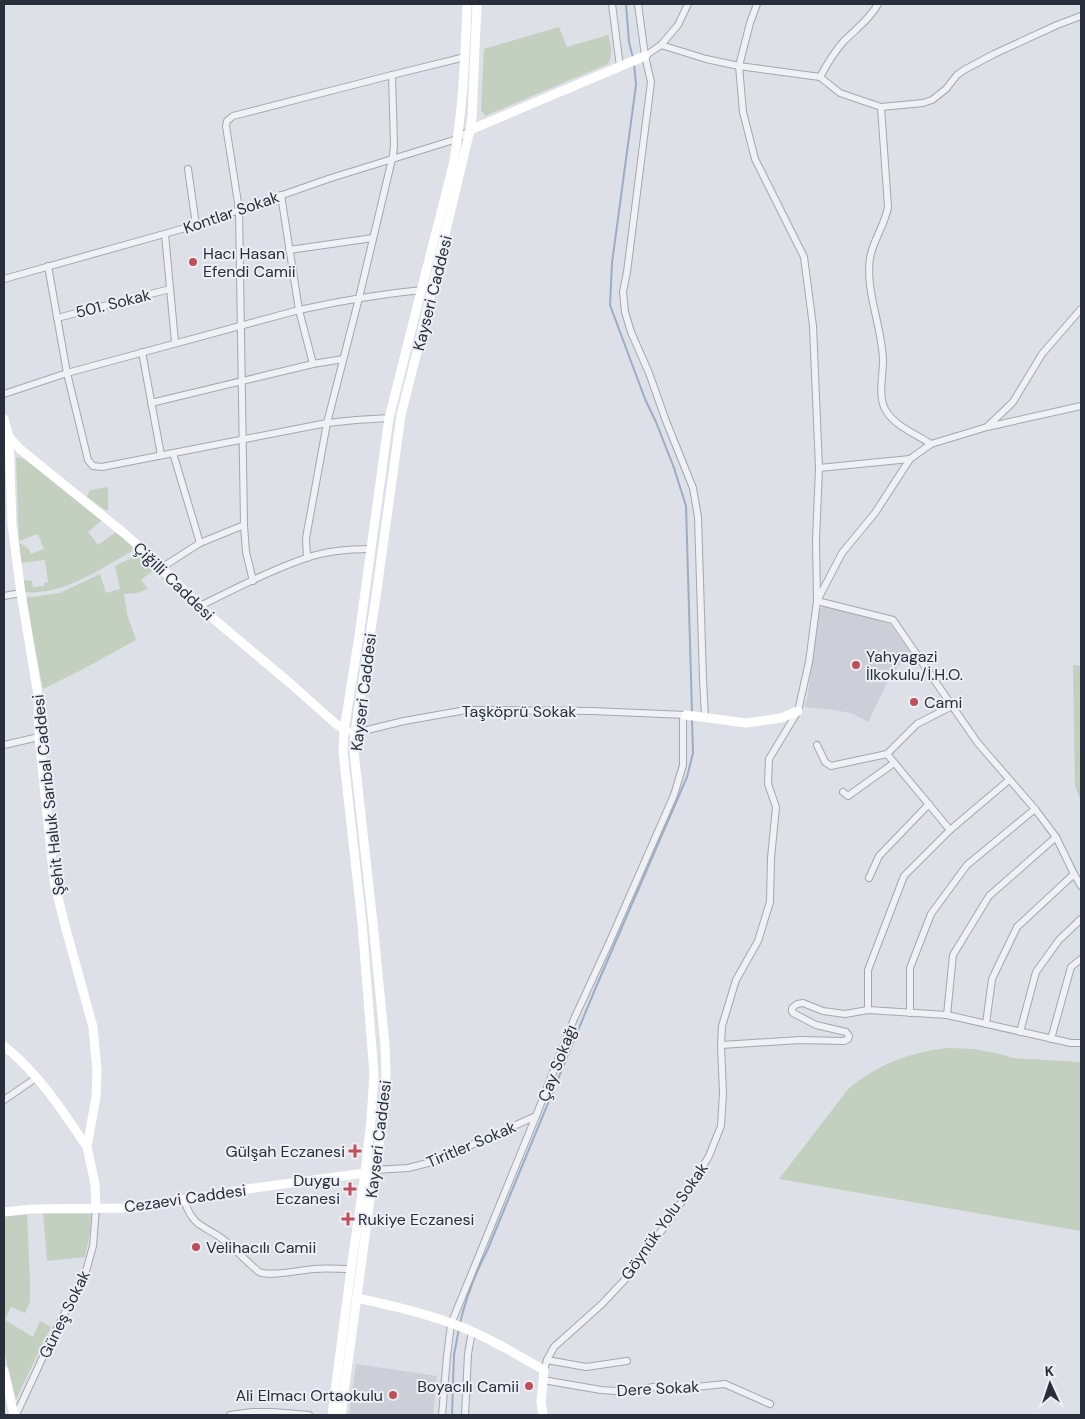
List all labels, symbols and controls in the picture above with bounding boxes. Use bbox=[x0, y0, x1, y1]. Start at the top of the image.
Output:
street label: Kontlar Sokak bbox=[181, 186, 282, 239]
street label: Kayseri Caddesi bbox=[408, 233, 457, 353]
place label: Hacı Hasan Efendi Camii bbox=[203, 243, 296, 282]
marker: Hacı Hasan Efendi Camii bbox=[187, 256, 199, 268]
street label: 501. Sokak bbox=[73, 284, 153, 323]
street label: Çiğilli Caddesi bbox=[129, 538, 219, 625]
street label: Kayseri Caddesi bbox=[346, 632, 381, 752]
place label: Yahyagazi İlkokulu/İ.H.O. bbox=[866, 646, 963, 685]
marker: Yahyagazi İlkokulu/İ.H.O. bbox=[850, 659, 862, 671]
place label: Cami bbox=[924, 692, 962, 713]
street label: Şehit Haluk Sarıbal Caddesi bbox=[28, 693, 69, 896]
marker: Cami bbox=[908, 696, 920, 708]
street label: Taşköprü Sokak bbox=[462, 701, 576, 722]
street label: Çay Sokağı bbox=[533, 1022, 582, 1105]
street label: Kayseri Caddesi bbox=[361, 1079, 396, 1199]
street label: Tiritler Sokak bbox=[423, 1116, 519, 1173]
place label: Gülşah Eczanesi bbox=[226, 1141, 345, 1162]
marker: Gülşah Eczanesi bbox=[349, 1145, 361, 1157]
street label: Göynük Yolu Sokak bbox=[616, 1159, 713, 1284]
place label: Duygu Eczanesi bbox=[276, 1170, 340, 1209]
street label: Cezaevi Caddesi bbox=[123, 1180, 247, 1217]
marker: Duygu Eczanesi bbox=[344, 1183, 356, 1195]
place label: Rukiye Eczanesi bbox=[358, 1209, 474, 1230]
marker: Rukiye Eczanesi bbox=[342, 1213, 354, 1225]
place label: Velihacılı Camii bbox=[206, 1237, 316, 1258]
marker: Velihacılı Camii bbox=[190, 1241, 202, 1253]
street label: Güneş Sokak bbox=[34, 1267, 95, 1362]
north arrow bbox=[1025, 1359, 1075, 1409]
text: K bbox=[1044, 1362, 1054, 1380]
place label: Boyacılı Camii bbox=[417, 1376, 519, 1397]
street label: Dere Sokak bbox=[616, 1376, 700, 1401]
marker: Boyacılı Camii bbox=[523, 1380, 535, 1392]
place label: Ali Elmacı Ortaokulu bbox=[235, 1385, 383, 1406]
marker: Ali Elmacı Ortaokulu bbox=[387, 1389, 399, 1401]

